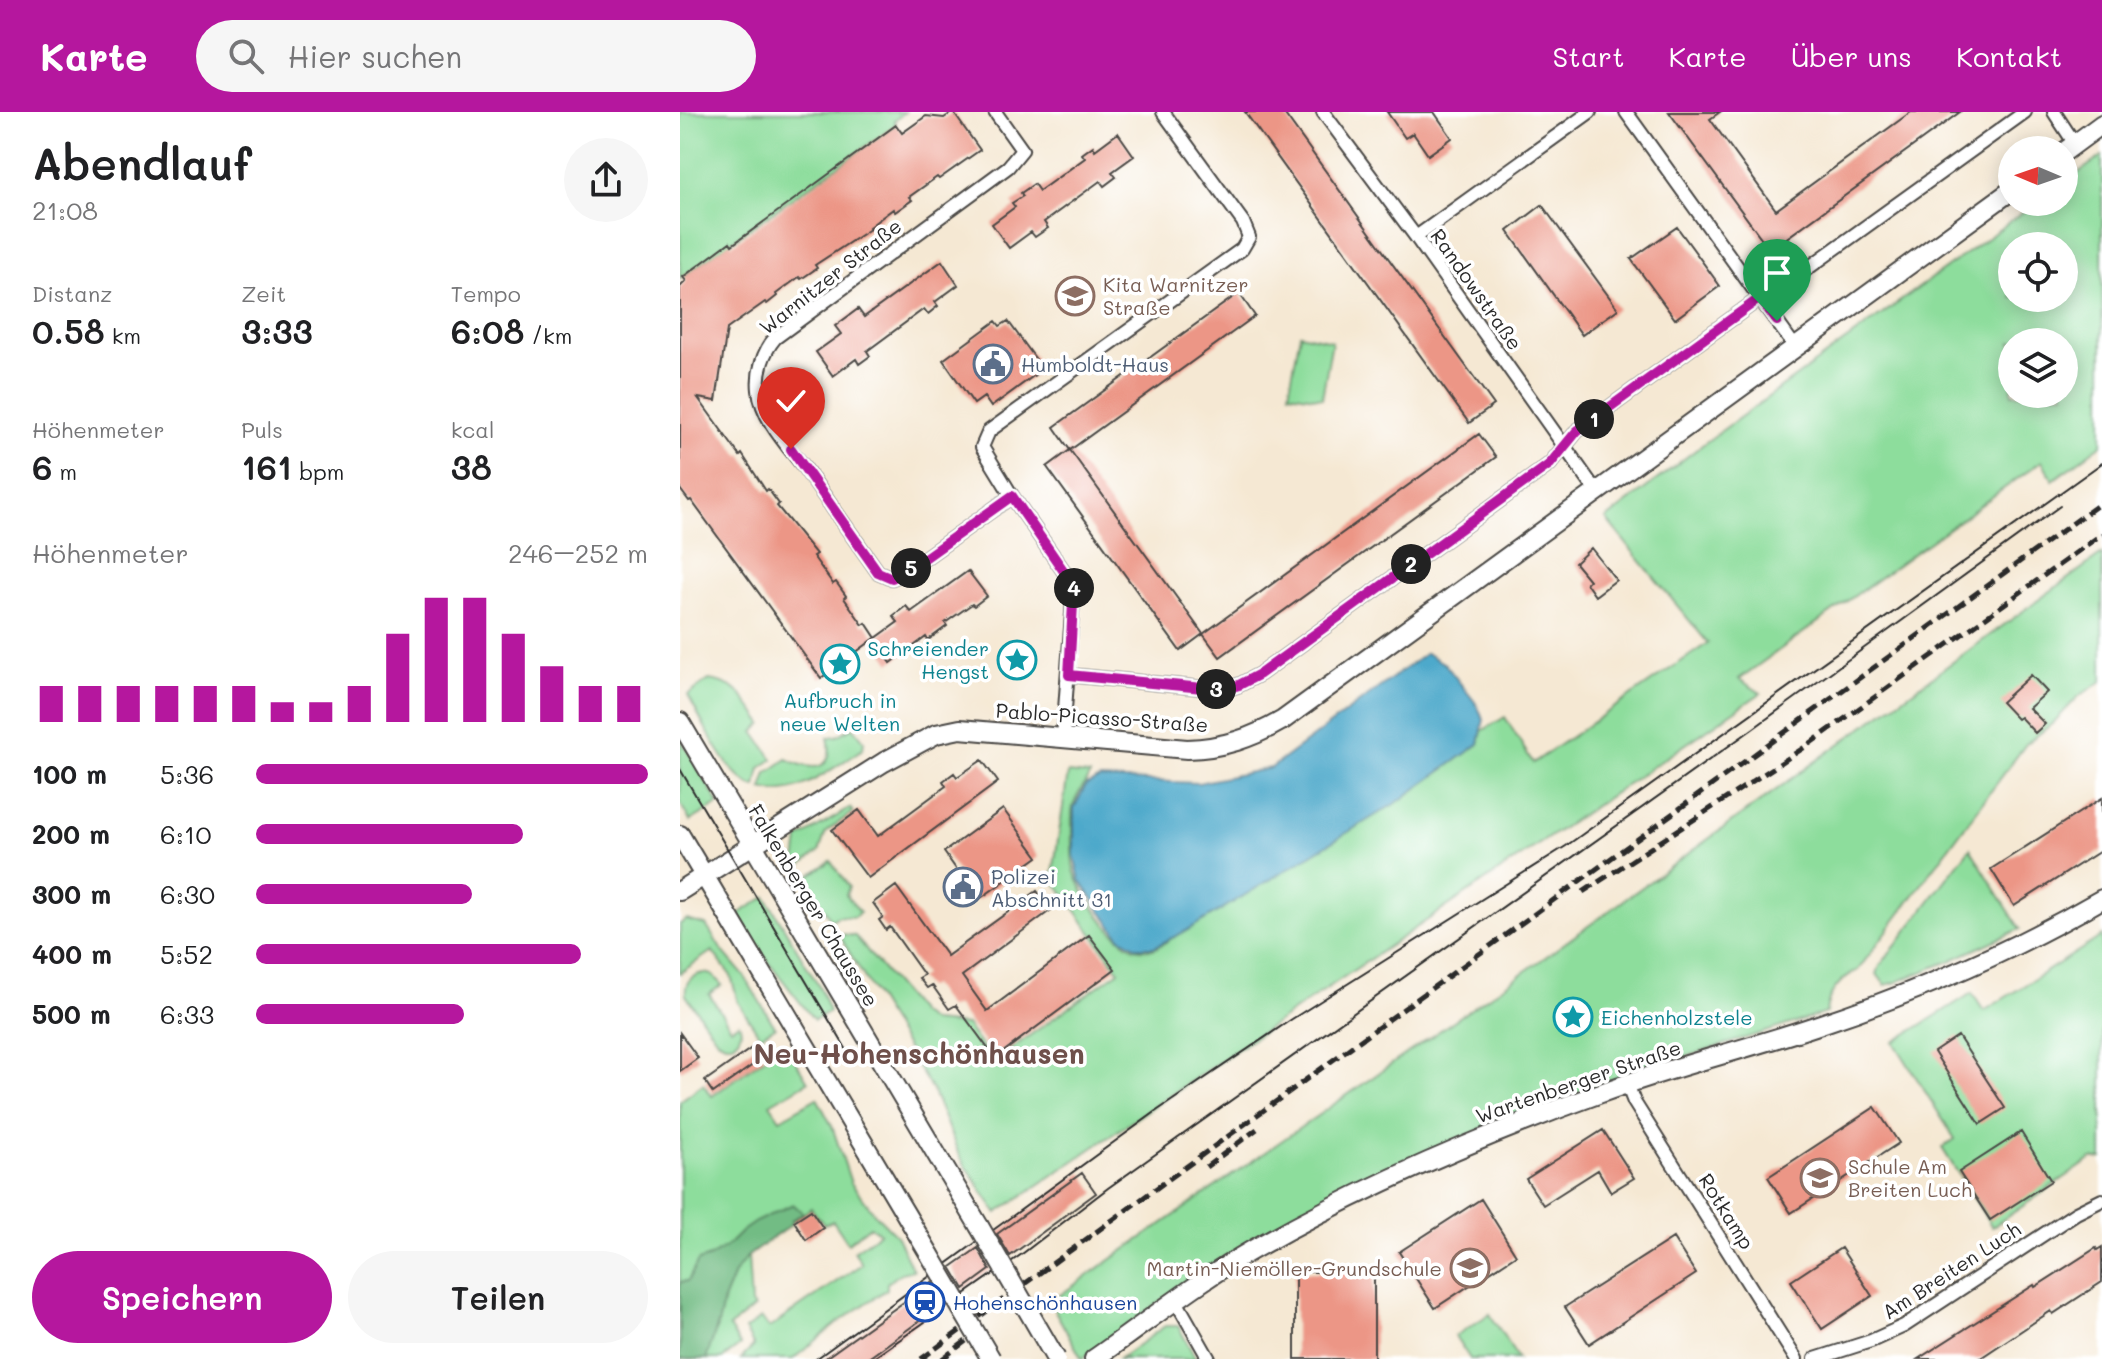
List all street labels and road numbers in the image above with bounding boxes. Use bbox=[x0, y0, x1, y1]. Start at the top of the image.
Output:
street label: Warnitzer Straße bbox=[754, 212, 906, 340]
street label: Randowstraße bbox=[1425, 223, 1529, 355]
street label: Pablo-Picasso-Straße bbox=[995, 697, 1209, 737]
street label: Falkenberger Chaussee bbox=[743, 799, 885, 1011]
street label: Wartenberger Straße bbox=[1472, 1034, 1684, 1128]
street label: Rotkamp bbox=[1693, 1168, 1761, 1254]
street label: Am Breiten Luch bbox=[1877, 1215, 2025, 1325]

